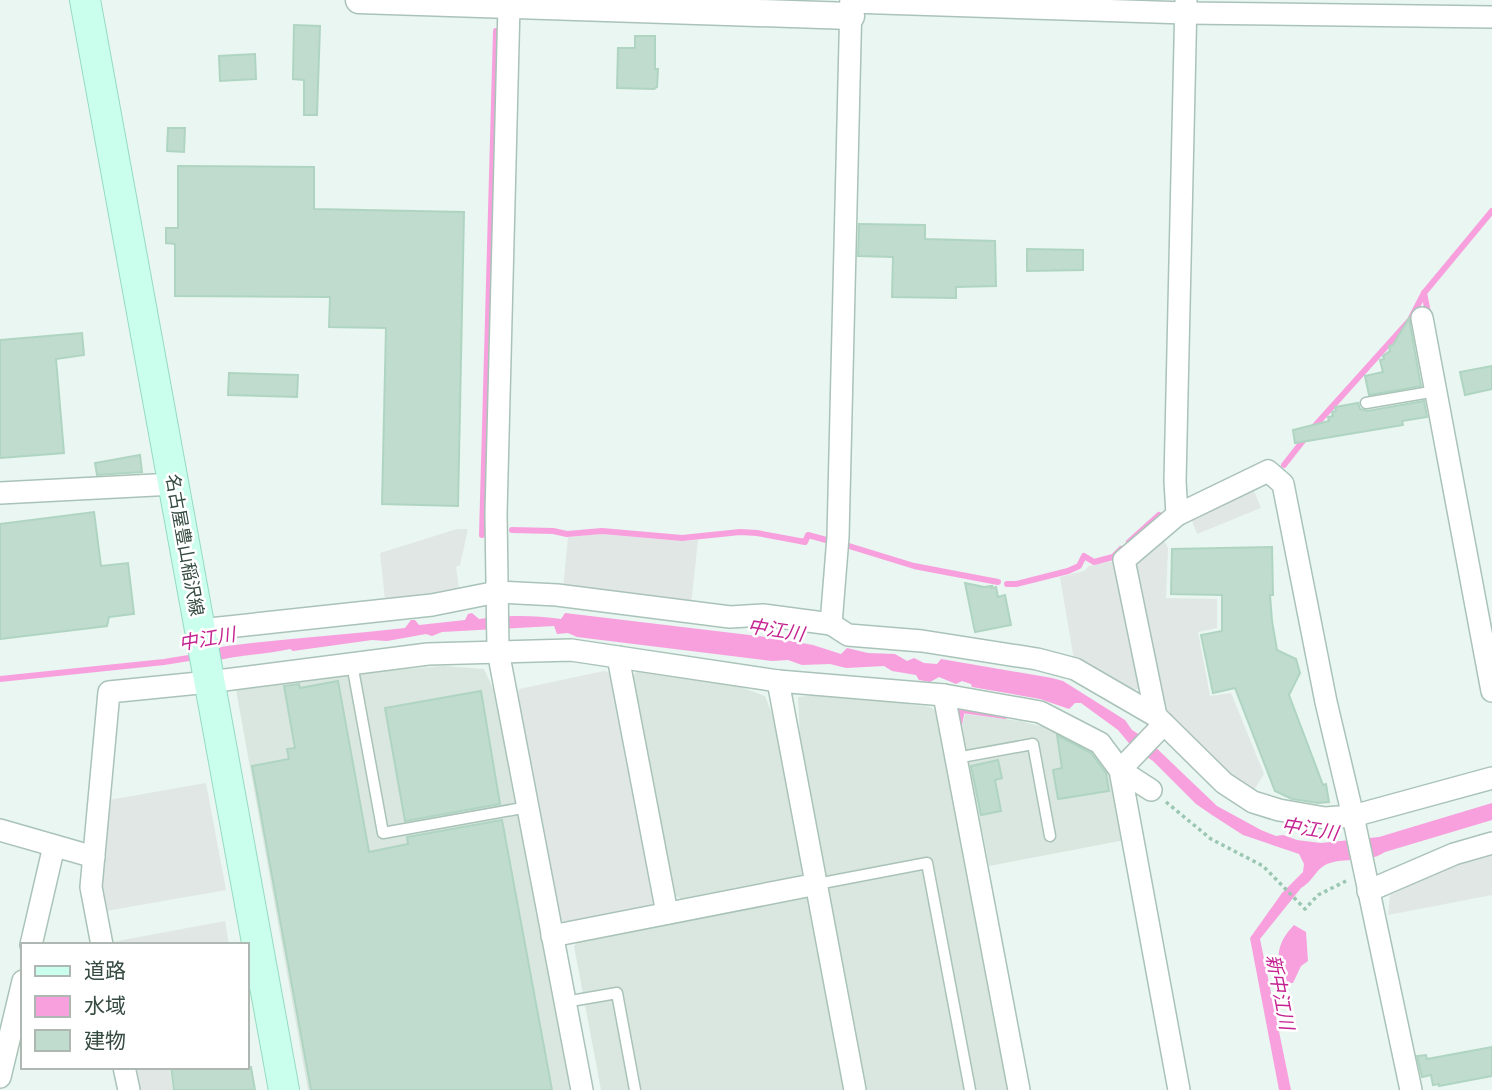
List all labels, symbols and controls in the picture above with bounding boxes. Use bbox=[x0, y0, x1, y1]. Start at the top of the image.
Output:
street label: 名古屋豊山稲沢線 bbox=[162, 472, 208, 618]
water label: 中江川 bbox=[746, 614, 808, 646]
water label: 中江川 bbox=[177, 622, 239, 655]
water label: 中江川 bbox=[1280, 813, 1342, 845]
legend bbox=[21, 943, 248, 1069]
water label: 新中江川 bbox=[1261, 952, 1299, 1033]
text: 道路 bbox=[84, 958, 126, 983]
text: 水域 bbox=[84, 993, 126, 1018]
text: 建物 bbox=[84, 1028, 126, 1053]

